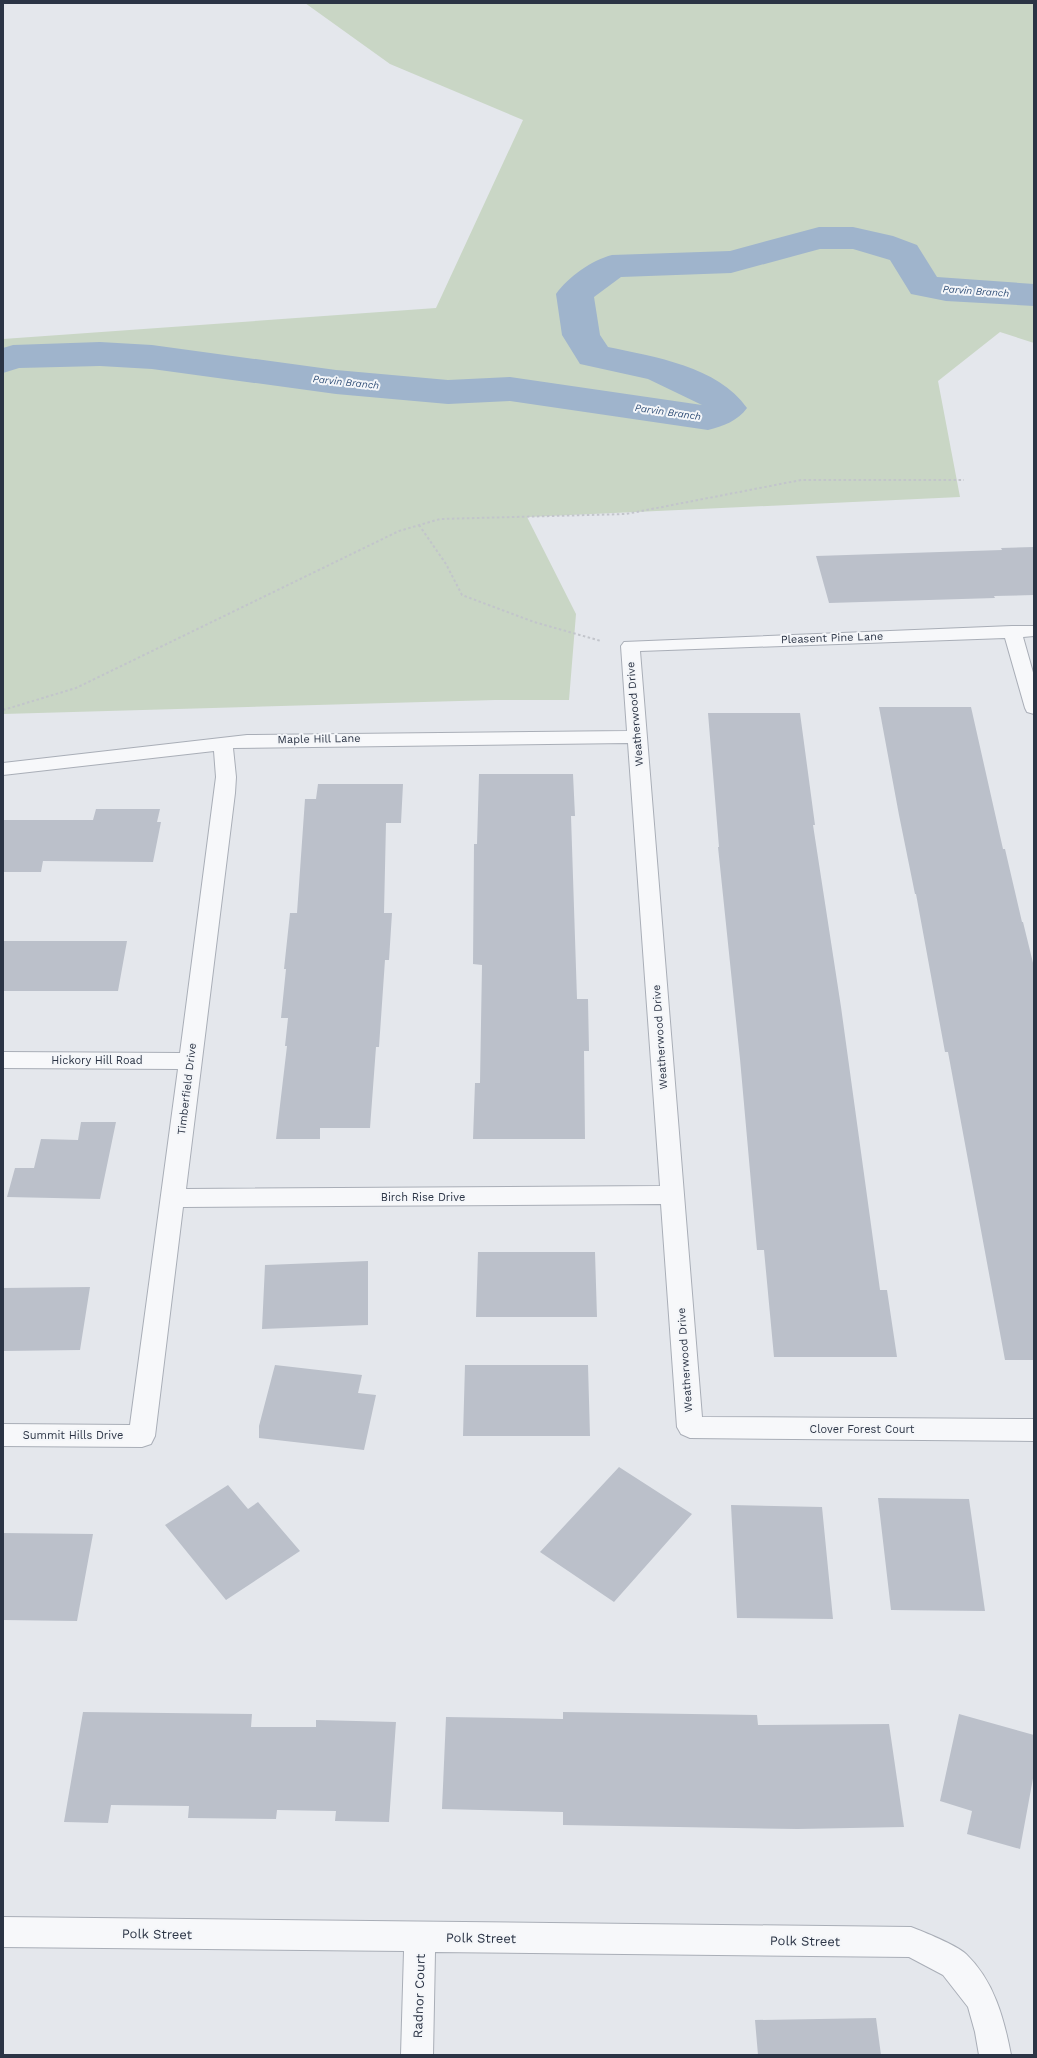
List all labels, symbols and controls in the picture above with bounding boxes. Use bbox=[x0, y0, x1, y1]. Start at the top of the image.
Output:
water label: Parvin Branch bbox=[942, 283, 1010, 299]
water label: Parvin Branch bbox=[312, 373, 380, 391]
water label: Parvin Branch bbox=[634, 402, 702, 422]
street label: Pleasent Pine Lane bbox=[781, 630, 883, 646]
street label: Weatherwood Drive bbox=[624, 661, 646, 767]
street label: Maple Hill Lane bbox=[277, 732, 361, 746]
street label: Weatherwood Drive bbox=[650, 984, 670, 1090]
street label: Timberfield Drive bbox=[175, 1042, 199, 1136]
street label: Hickory Hill Road bbox=[51, 1054, 143, 1067]
street label: Birch Rise Drive bbox=[381, 1191, 465, 1204]
street label: Weatherwood Drive bbox=[675, 1307, 695, 1413]
street label: Clover Forest Court bbox=[810, 1423, 915, 1436]
street label: Summit Hills Drive bbox=[23, 1429, 123, 1442]
street label: Polk Street bbox=[122, 1926, 193, 1942]
street label: Polk Street bbox=[446, 1930, 517, 1946]
street label: Polk Street bbox=[770, 1933, 841, 1949]
street label: Radnor Court bbox=[410, 1953, 428, 2039]

